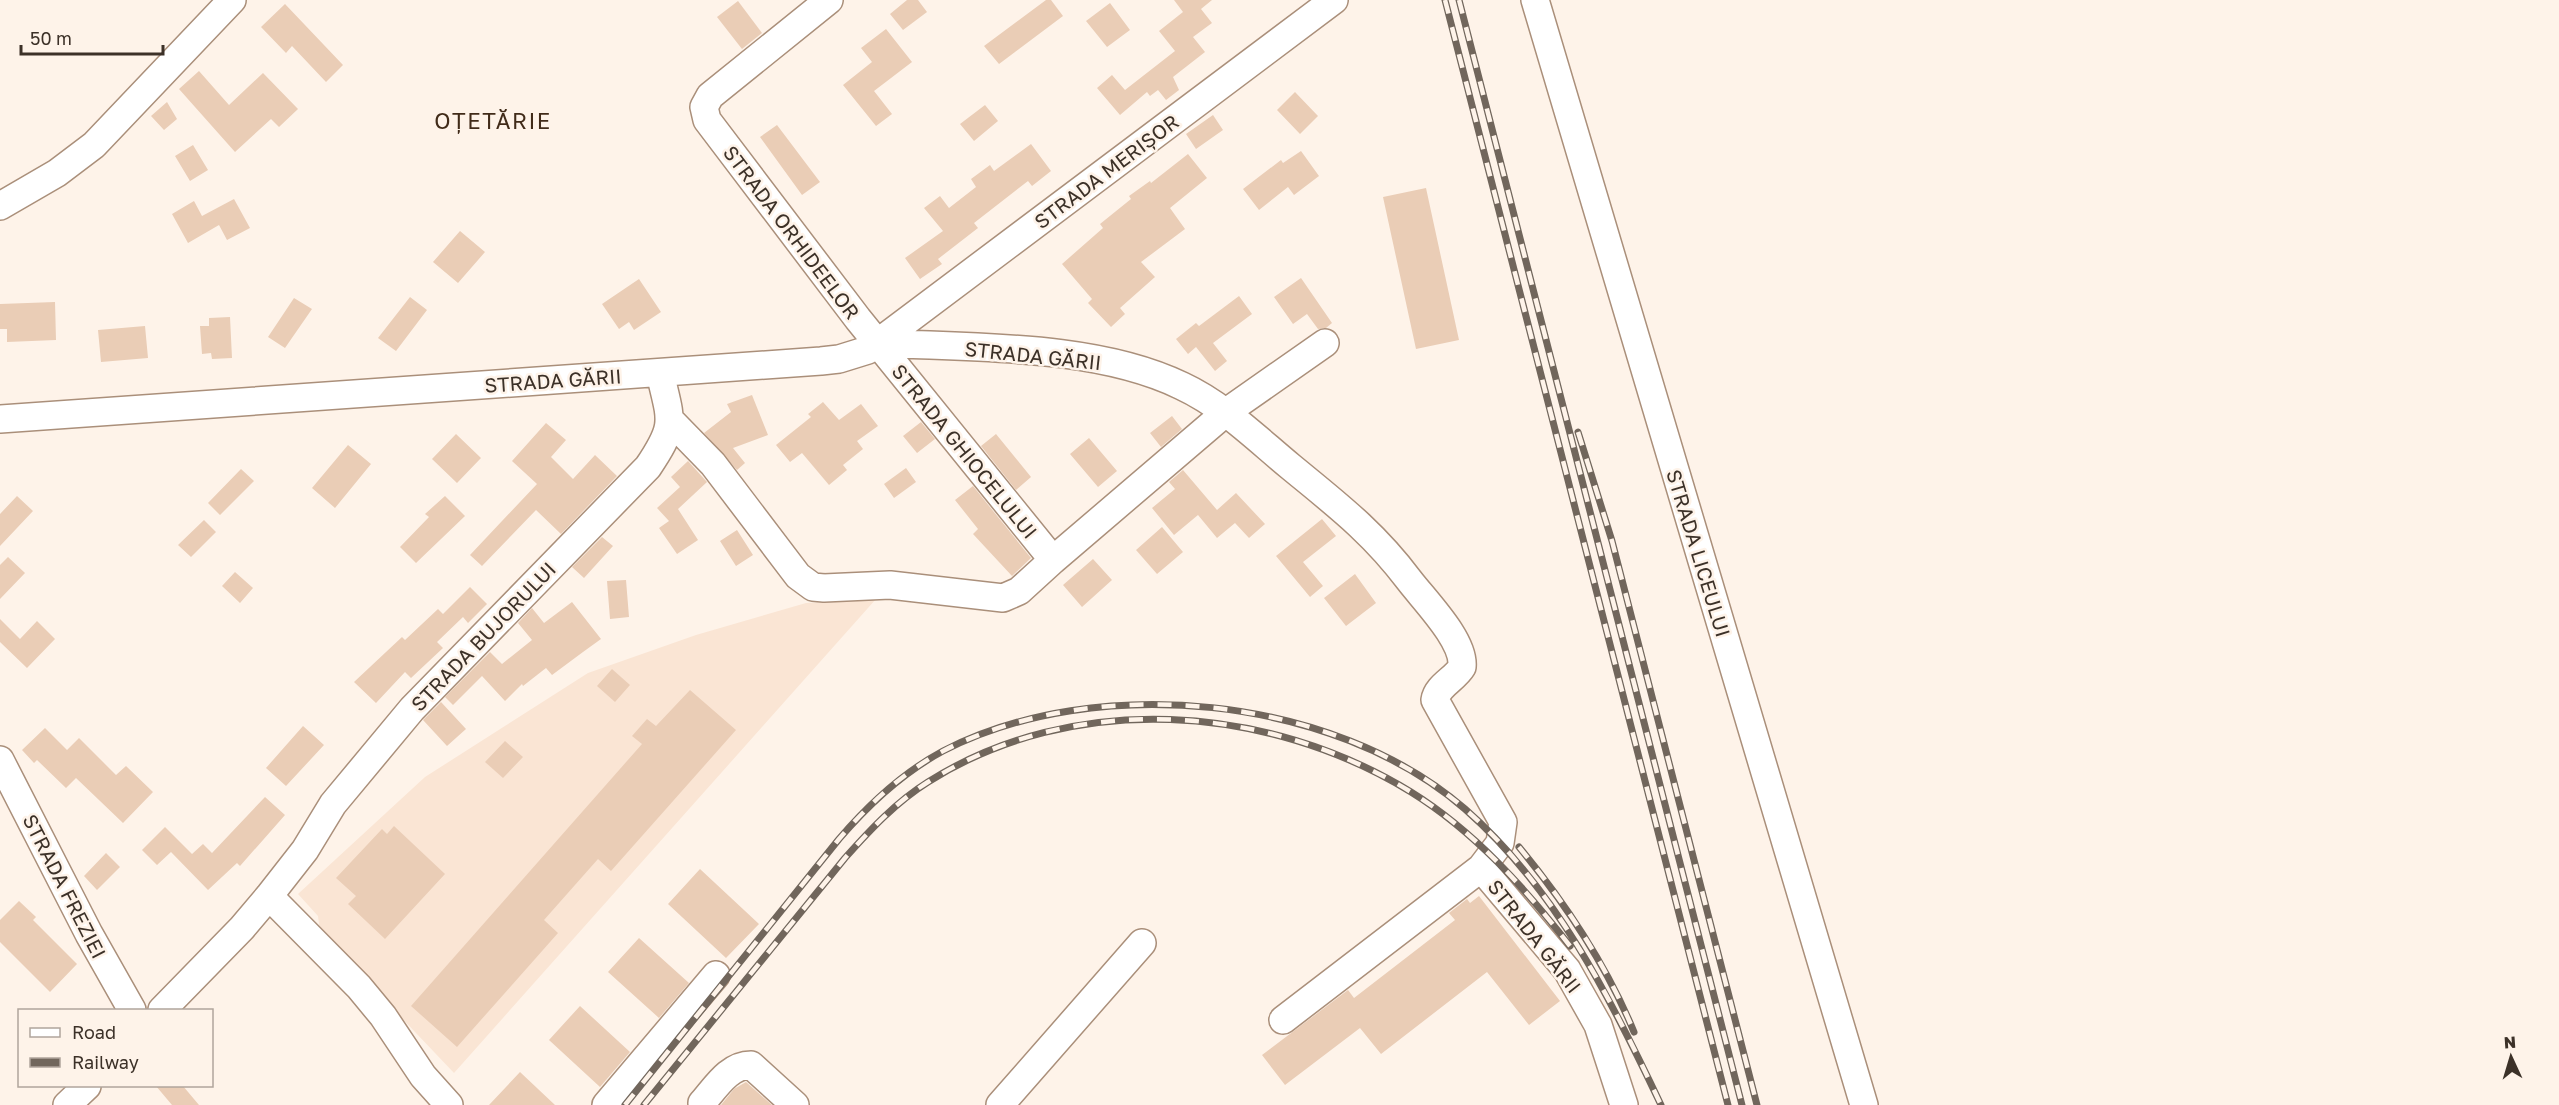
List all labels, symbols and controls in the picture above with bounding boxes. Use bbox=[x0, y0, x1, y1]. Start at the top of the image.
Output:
scale bar bbox=[21, 18, 164, 56]
text: 50 m bbox=[30, 27, 72, 49]
district label: OȚETĂRIE bbox=[434, 107, 552, 135]
street label: STRADA MERIȘOR bbox=[1029, 109, 1183, 234]
street label: STRADA ORHIDEELOR bbox=[719, 140, 865, 324]
street label: STRADA GĂRII bbox=[963, 336, 1103, 374]
street label: STRADA GHIOCELULUI bbox=[887, 359, 1043, 543]
street label: STRADA GĂRII bbox=[484, 363, 622, 397]
street label: STRADA LICEULUI bbox=[1662, 466, 1736, 640]
street label: STRADA BUJORULUI bbox=[406, 557, 560, 715]
street label: STRADA FREZIEI bbox=[18, 810, 112, 962]
street label: STRADA GĂRII bbox=[1483, 875, 1587, 997]
legend bbox=[18, 1009, 213, 1087]
text: Road bbox=[72, 1021, 116, 1043]
north arrow bbox=[2481, 1027, 2541, 1087]
text: N bbox=[2503, 1032, 2517, 1052]
text: Railway bbox=[72, 1051, 139, 1073]

